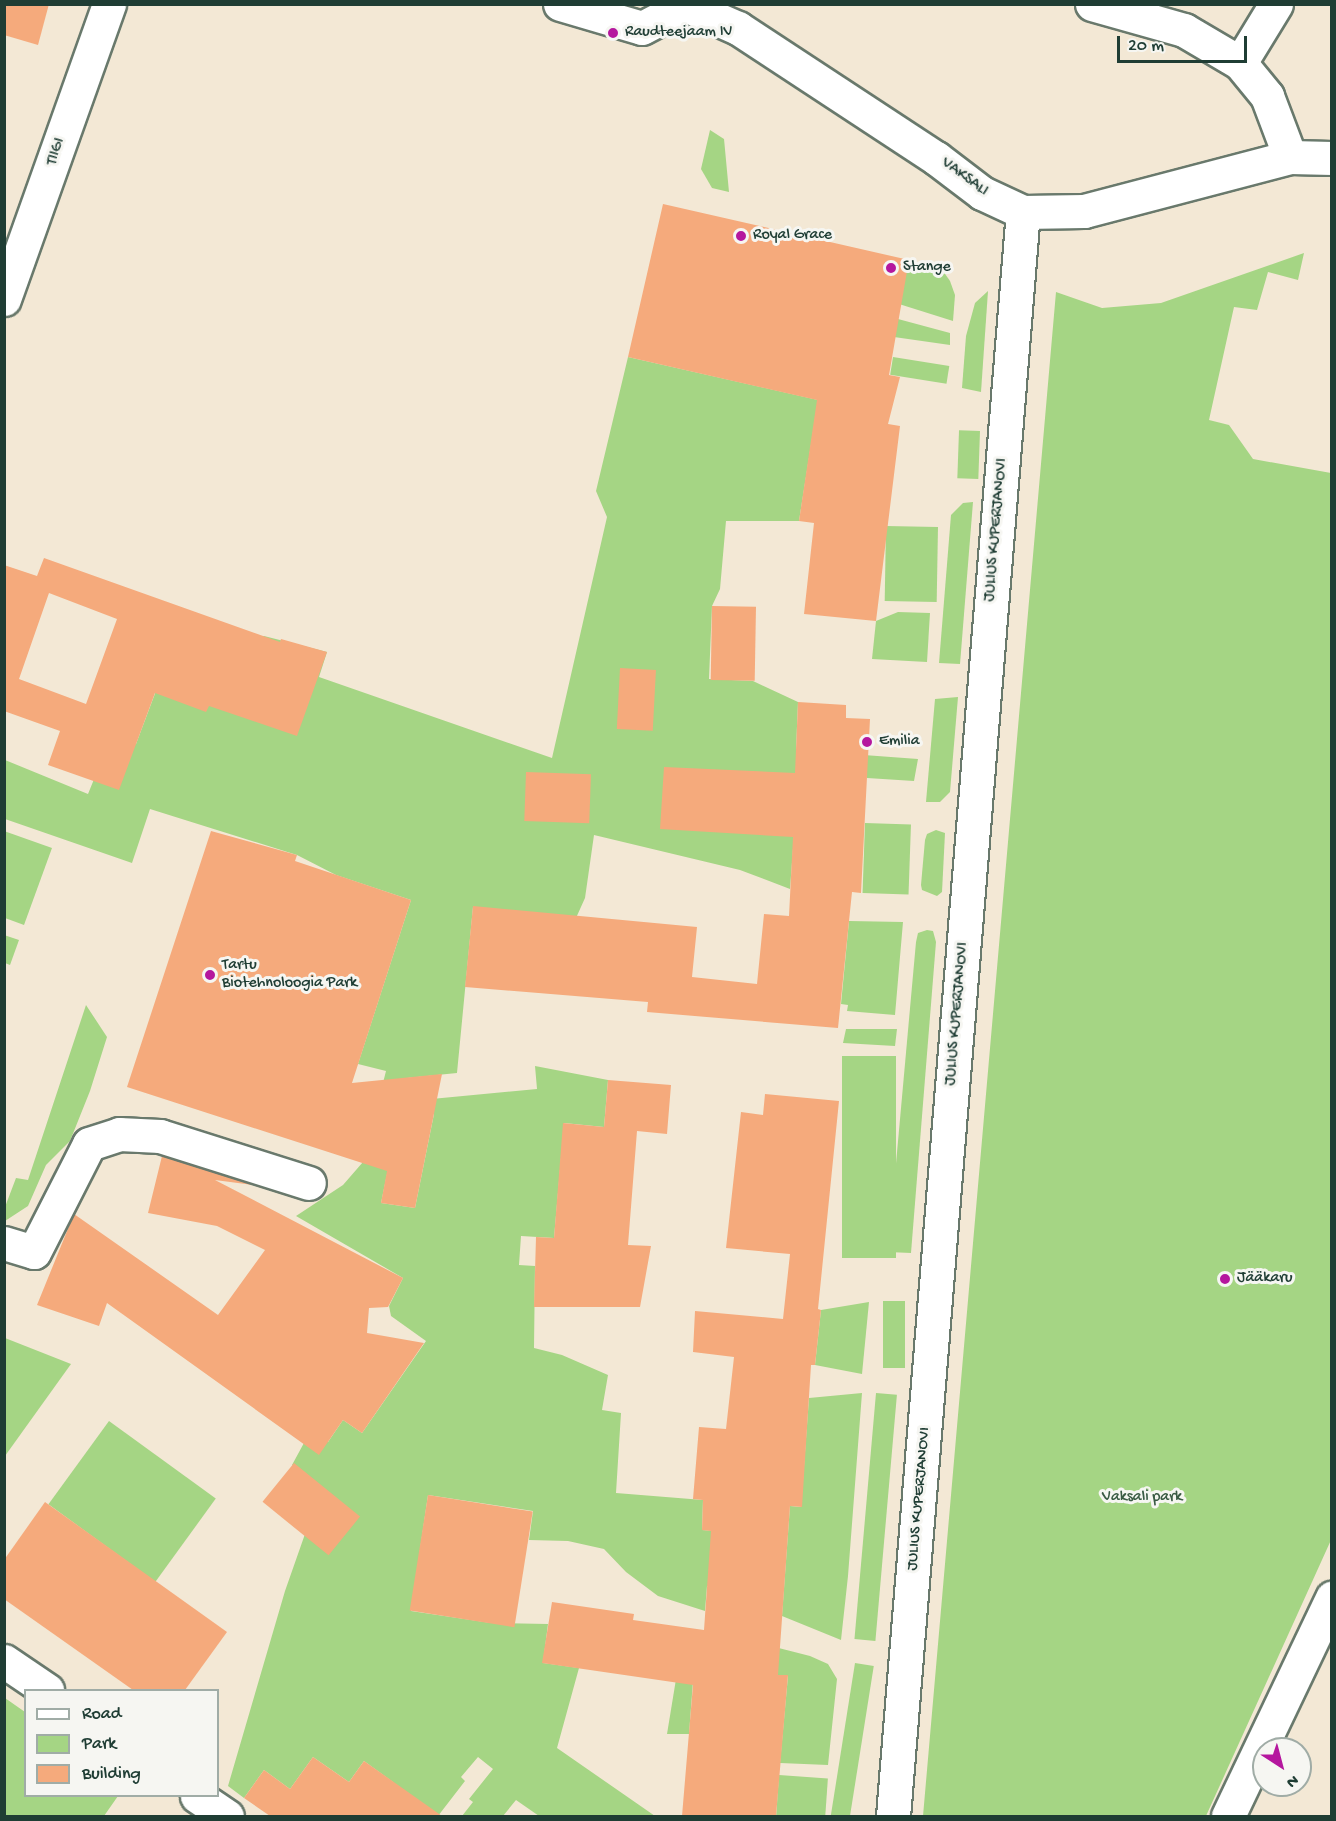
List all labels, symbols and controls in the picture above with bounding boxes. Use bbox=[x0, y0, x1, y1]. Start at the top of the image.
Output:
place label: Raudteejaam IV bbox=[625, 23, 733, 43]
scale bar bbox=[1120, 24, 1250, 62]
marker: Raudteejaam IV bbox=[606, 26, 620, 40]
text: 20 m bbox=[1128, 36, 1164, 57]
street label: TIIGI bbox=[43, 136, 71, 168]
street label: VAKSALI bbox=[937, 154, 991, 202]
place label: Royal Grace bbox=[753, 226, 832, 246]
marker: Royal Grace bbox=[734, 229, 748, 243]
place label: Stange bbox=[903, 258, 951, 278]
marker: Stange bbox=[884, 261, 898, 275]
street label: JULIUS KUPERJANOVI bbox=[981, 458, 1013, 602]
place label: Emilia bbox=[879, 732, 920, 752]
marker: Emilia bbox=[860, 735, 874, 749]
street label: JULIUS KUPERJANOVI bbox=[942, 942, 974, 1086]
place label: Tartu Biotehnoloogia Park bbox=[222, 956, 357, 994]
marker: Tartu Biotehnoloogia Park bbox=[203, 968, 217, 982]
place label: Jääkaru bbox=[1237, 1269, 1292, 1289]
marker: Jääkaru bbox=[1218, 1272, 1232, 1286]
street label: JULIUS KUPERJANOVI bbox=[904, 1427, 936, 1571]
park label: Vaksali park bbox=[1102, 1488, 1182, 1508]
legend bbox=[24, 1689, 219, 1797]
text: Road bbox=[82, 1704, 121, 1725]
text: Park bbox=[82, 1734, 116, 1755]
north arrow bbox=[1252, 1737, 1312, 1797]
text: Building bbox=[82, 1764, 141, 1785]
text: N bbox=[1282, 1770, 1302, 1791]

